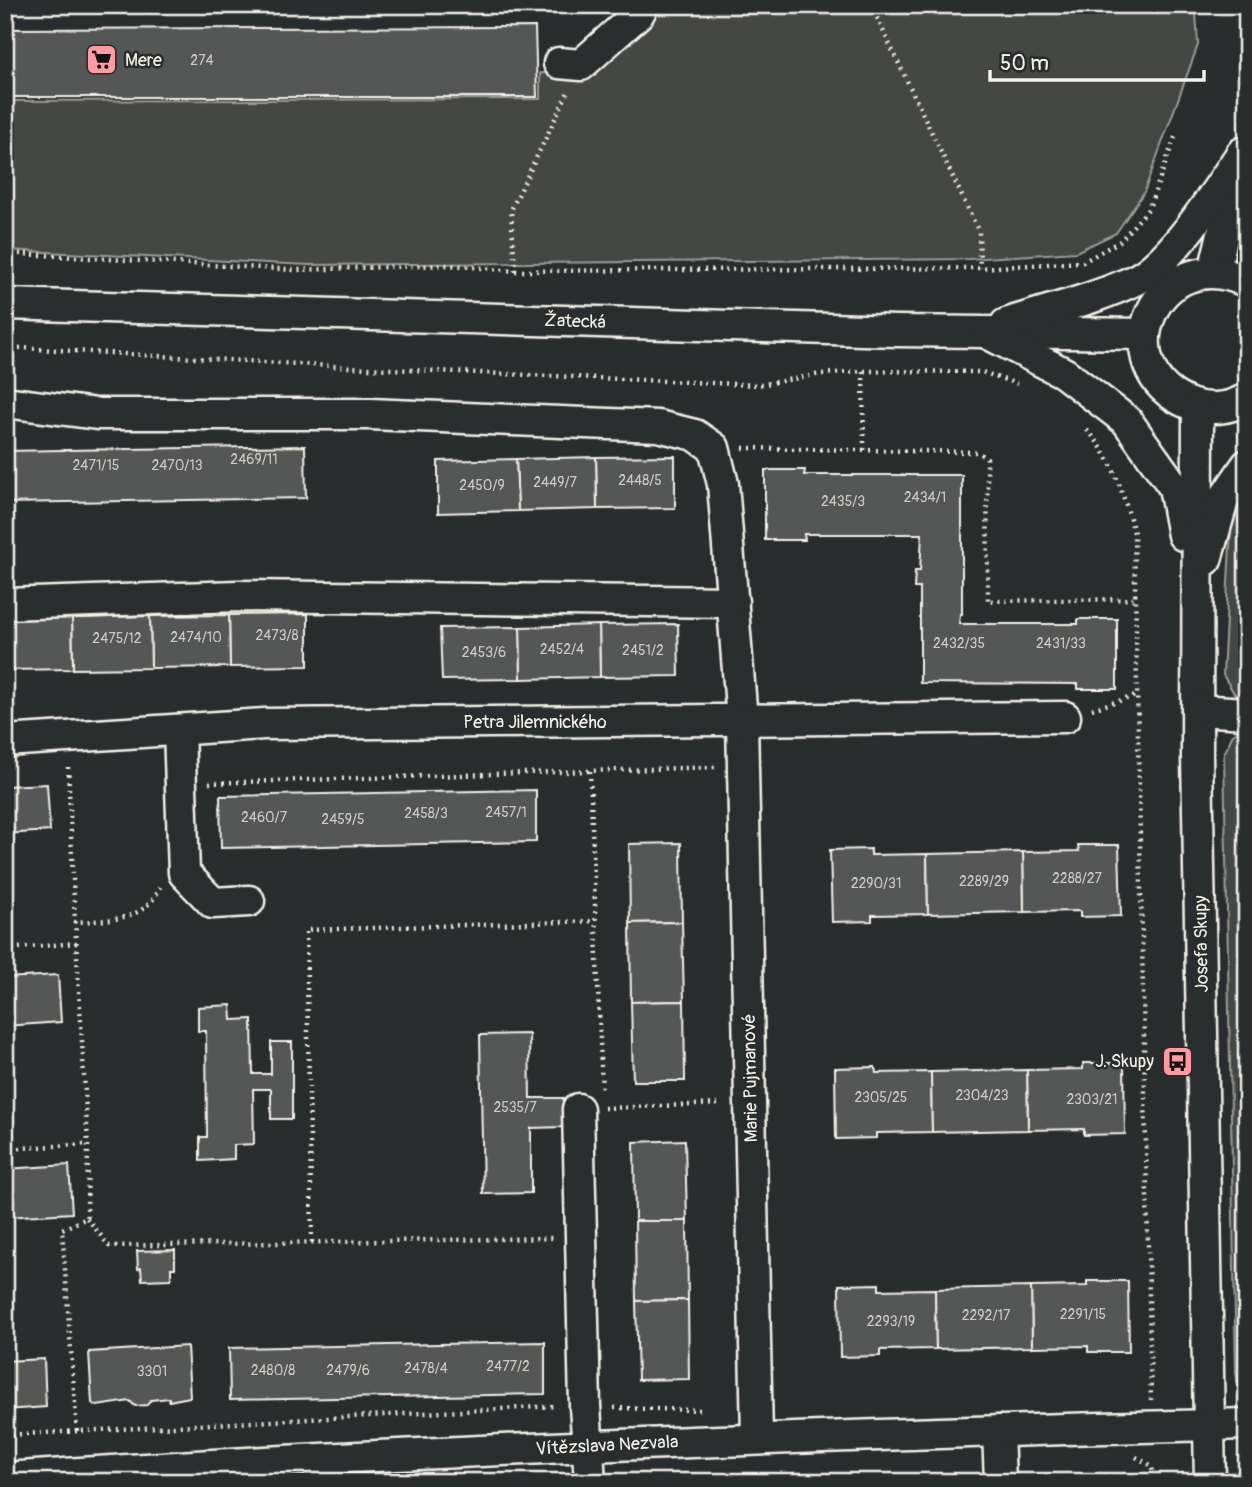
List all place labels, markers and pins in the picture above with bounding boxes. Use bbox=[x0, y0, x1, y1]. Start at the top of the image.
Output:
supermarket icon: Mere bbox=[85, 43, 119, 77]
place label: Mere bbox=[125, 49, 162, 72]
bus stop icon: J. Skupy bbox=[1160, 1044, 1194, 1078]
place label: J. Skupy bbox=[1095, 1050, 1154, 1073]

